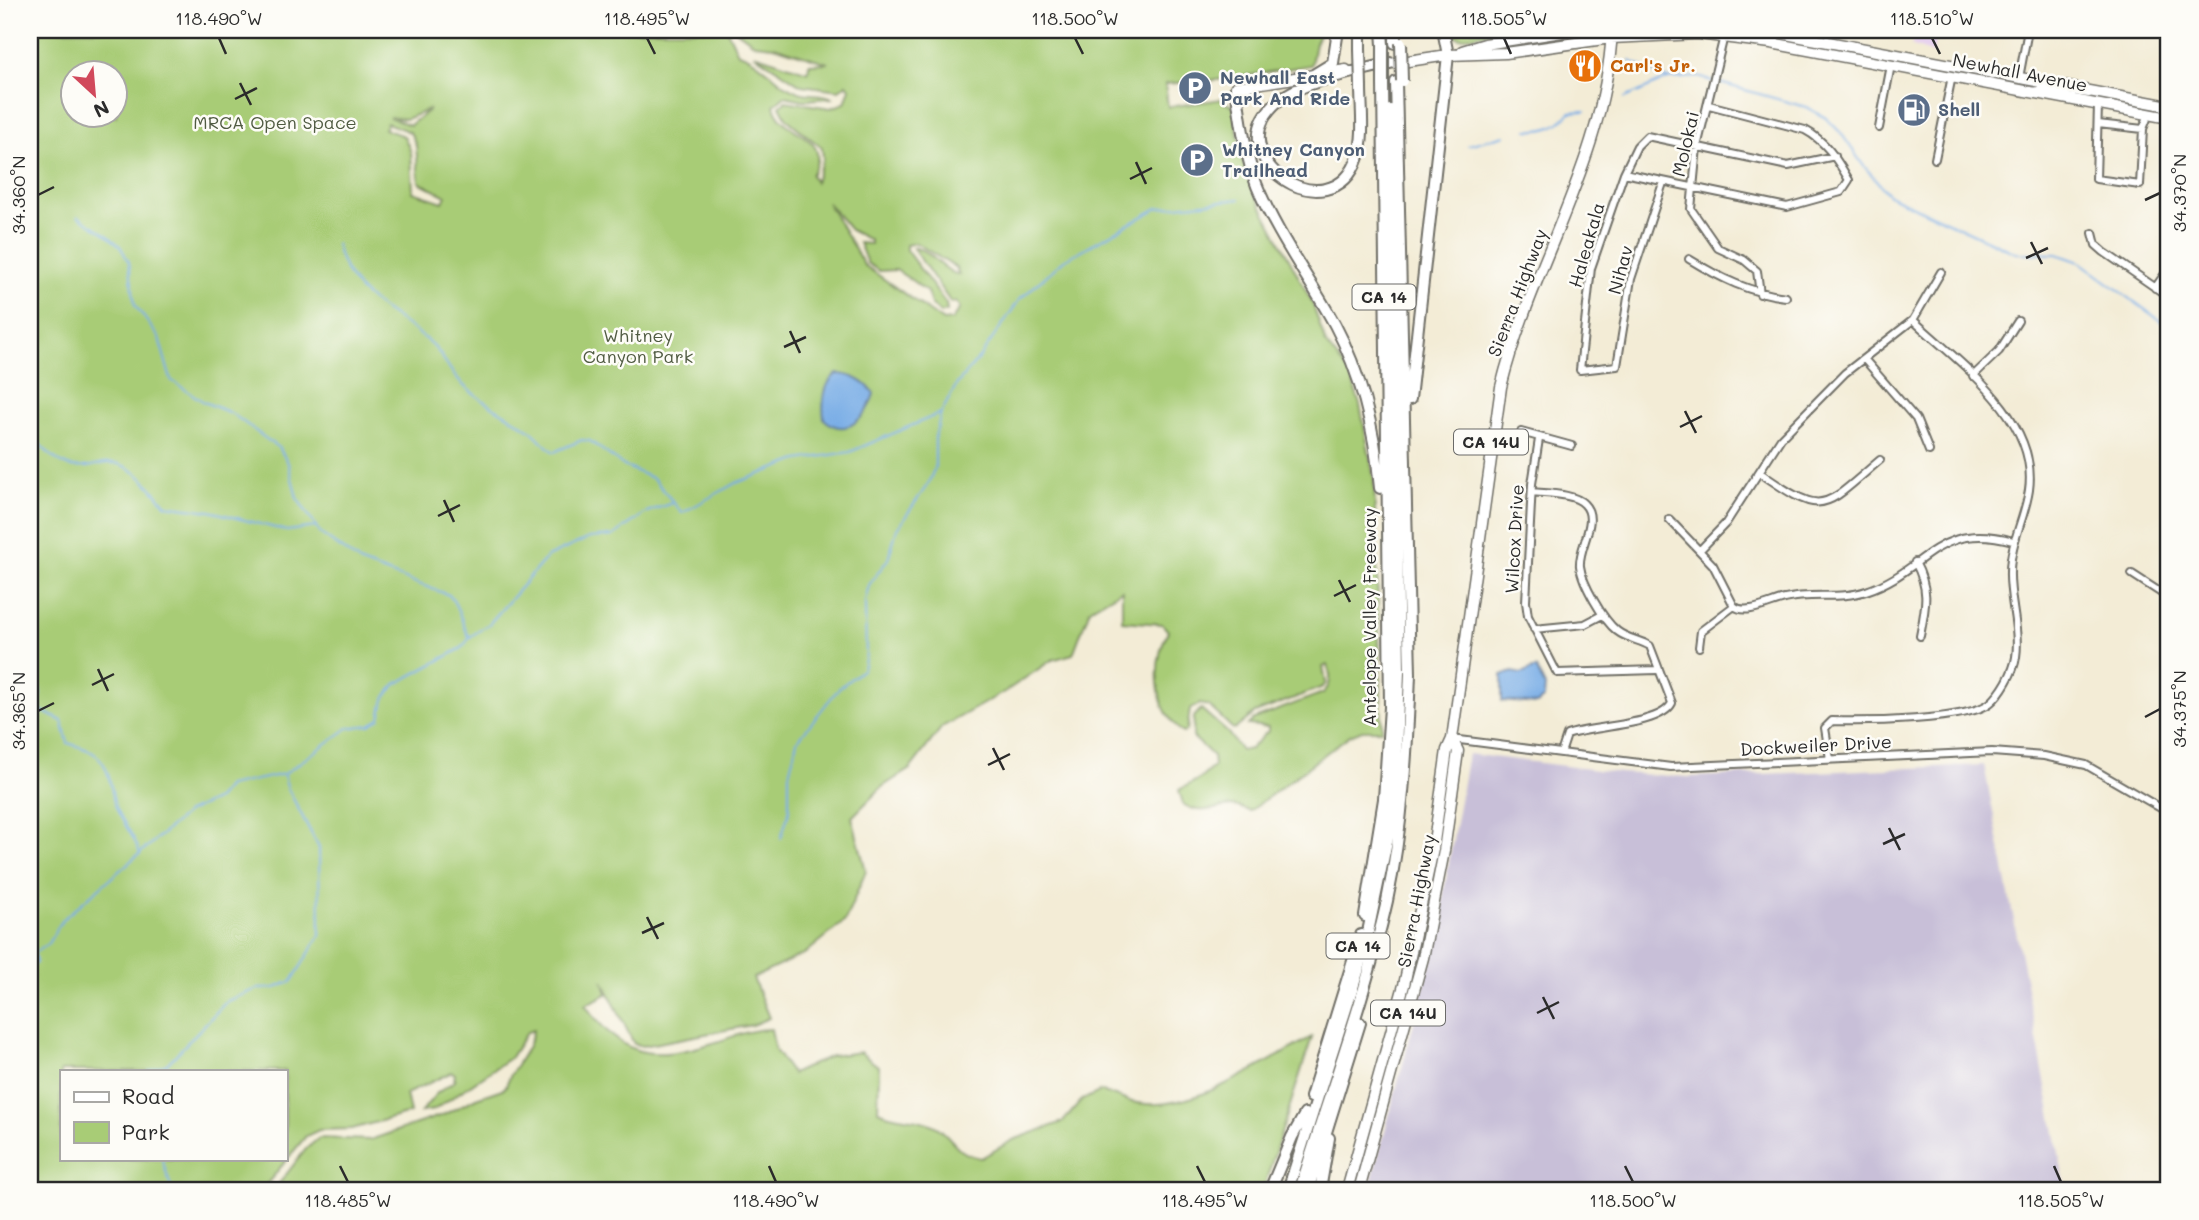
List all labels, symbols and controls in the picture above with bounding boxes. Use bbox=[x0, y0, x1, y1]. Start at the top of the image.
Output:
text: 118.490°W bbox=[175, 6, 263, 30]
text: 118.495°W bbox=[604, 6, 690, 30]
text: 118.500°W bbox=[1031, 6, 1119, 30]
text: 118.505°W bbox=[1460, 6, 1548, 30]
text: 118.510°W bbox=[1890, 6, 1974, 30]
restaurant icon: Carl's Jr. bbox=[1566, 47, 1604, 85]
street label: Newhall Avenue bbox=[1951, 47, 2090, 97]
place label: Carl's Jr. bbox=[1610, 53, 1696, 77]
north arrow bbox=[60, 60, 130, 130]
place label: Newhall East Park And Ride bbox=[1220, 65, 1351, 110]
parking icon: Newhall East Park And Ride bbox=[1176, 69, 1214, 107]
fuel station icon: Shell bbox=[1895, 91, 1933, 129]
text: N bbox=[90, 95, 114, 124]
place label: Shell bbox=[1938, 97, 1980, 121]
street label: Molokai bbox=[1666, 109, 1704, 179]
park label: MRCA Open Space bbox=[193, 110, 357, 134]
place label: Whitney Canyon Trailhead bbox=[1222, 137, 1365, 182]
parking icon: Whitney Canyon Trailhead bbox=[1178, 141, 1216, 179]
text: 34.370°N bbox=[2167, 154, 2191, 232]
text: 34.360°N bbox=[6, 155, 30, 235]
street label: Haleakala bbox=[1562, 199, 1610, 290]
street label: Sierra Highway bbox=[1482, 225, 1553, 360]
street label: Nihav bbox=[1602, 243, 1638, 297]
road number: CA 14 bbox=[1352, 284, 1416, 310]
park label: Whitney Canyon Park bbox=[583, 323, 693, 368]
road number: CA 14U bbox=[1454, 430, 1528, 454]
street label: Wilcox Drive bbox=[1499, 484, 1529, 594]
street label: Antelope Valley Freeway bbox=[1357, 508, 1381, 726]
text: 34.375°N bbox=[2167, 670, 2191, 748]
text: 34.365°N bbox=[6, 672, 30, 750]
street label: Dockweiler Drive bbox=[1740, 729, 1892, 761]
street label: Sierra Highway bbox=[1391, 832, 1441, 970]
road number: CA 14 bbox=[1326, 934, 1390, 958]
road number: CA 14U bbox=[1371, 1001, 1445, 1026]
legend bbox=[60, 1070, 287, 1160]
text: Road bbox=[122, 1082, 174, 1109]
text: Park bbox=[122, 1118, 170, 1145]
text: 118.485°W bbox=[305, 1188, 392, 1212]
text: 118.490°W bbox=[732, 1188, 820, 1212]
text: 118.495°W bbox=[1162, 1188, 1248, 1212]
text: 118.500°W bbox=[1589, 1188, 1677, 1212]
text: 118.505°W bbox=[2017, 1188, 2105, 1212]

